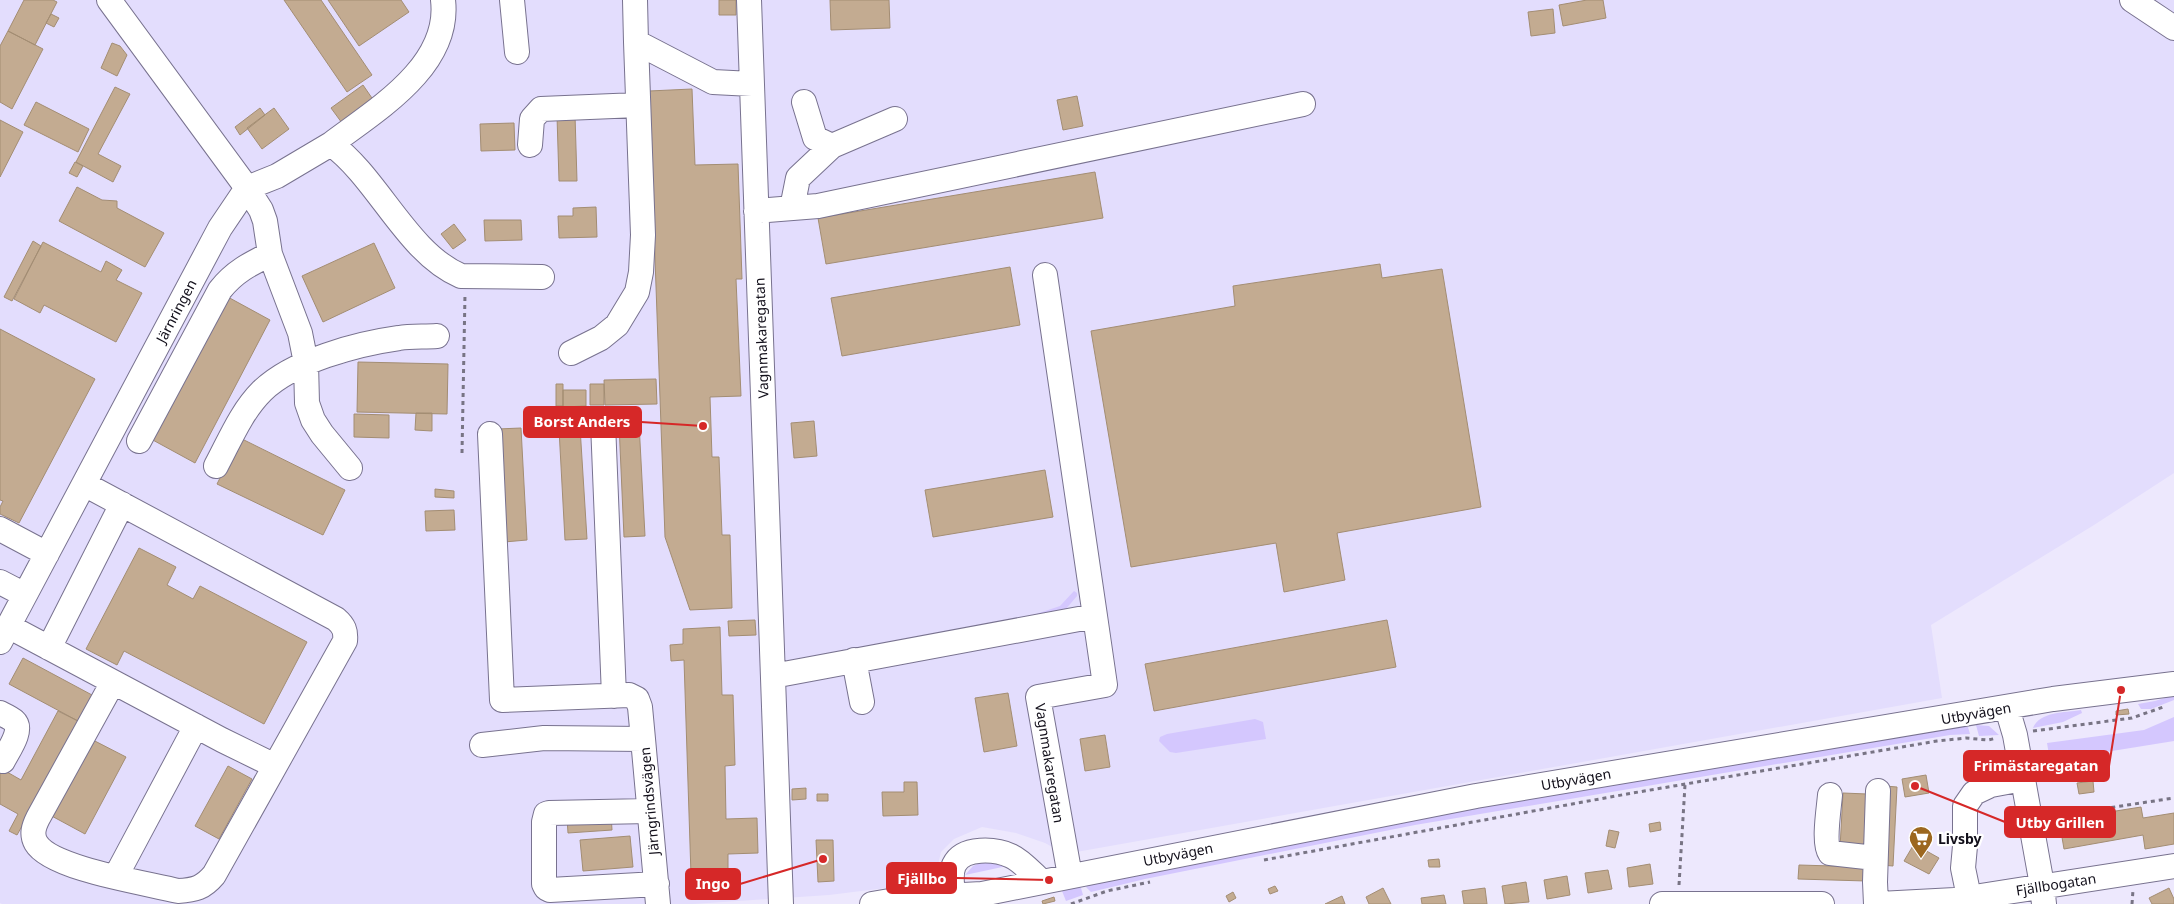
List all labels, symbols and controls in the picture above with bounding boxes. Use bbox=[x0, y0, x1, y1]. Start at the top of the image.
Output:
street label: Järnringen bbox=[150, 276, 201, 348]
street label: Vagnmakaregatan bbox=[749, 277, 773, 399]
callout: Borst Anders bbox=[524, 407, 641, 437]
text: Borst Anders bbox=[534, 411, 630, 431]
street label: Utbyvägen bbox=[1939, 697, 2013, 729]
street label: Vagnmakaregatan bbox=[1031, 702, 1069, 824]
street label: Järngrindsvägen bbox=[635, 746, 663, 858]
callout: Frimästaregatan bbox=[1964, 751, 2109, 781]
text: Frimästaregatan bbox=[1973, 755, 2099, 775]
street label: Utbyvägen bbox=[1539, 763, 1613, 795]
callout: Utby Grillen bbox=[2005, 807, 2115, 837]
text: Utby Grillen bbox=[2015, 812, 2105, 832]
supermarket icon: Livsby bbox=[1908, 825, 1934, 859]
place label: Livsby bbox=[1938, 829, 1982, 848]
street label: Utbyvägen bbox=[1141, 838, 1215, 870]
callout: Fjällbo bbox=[887, 863, 956, 893]
text: Fjällbo bbox=[897, 868, 947, 888]
street label: Fjällbogatan bbox=[2014, 868, 2098, 900]
callout: Ingo bbox=[686, 869, 740, 899]
text: Ingo bbox=[696, 873, 730, 893]

